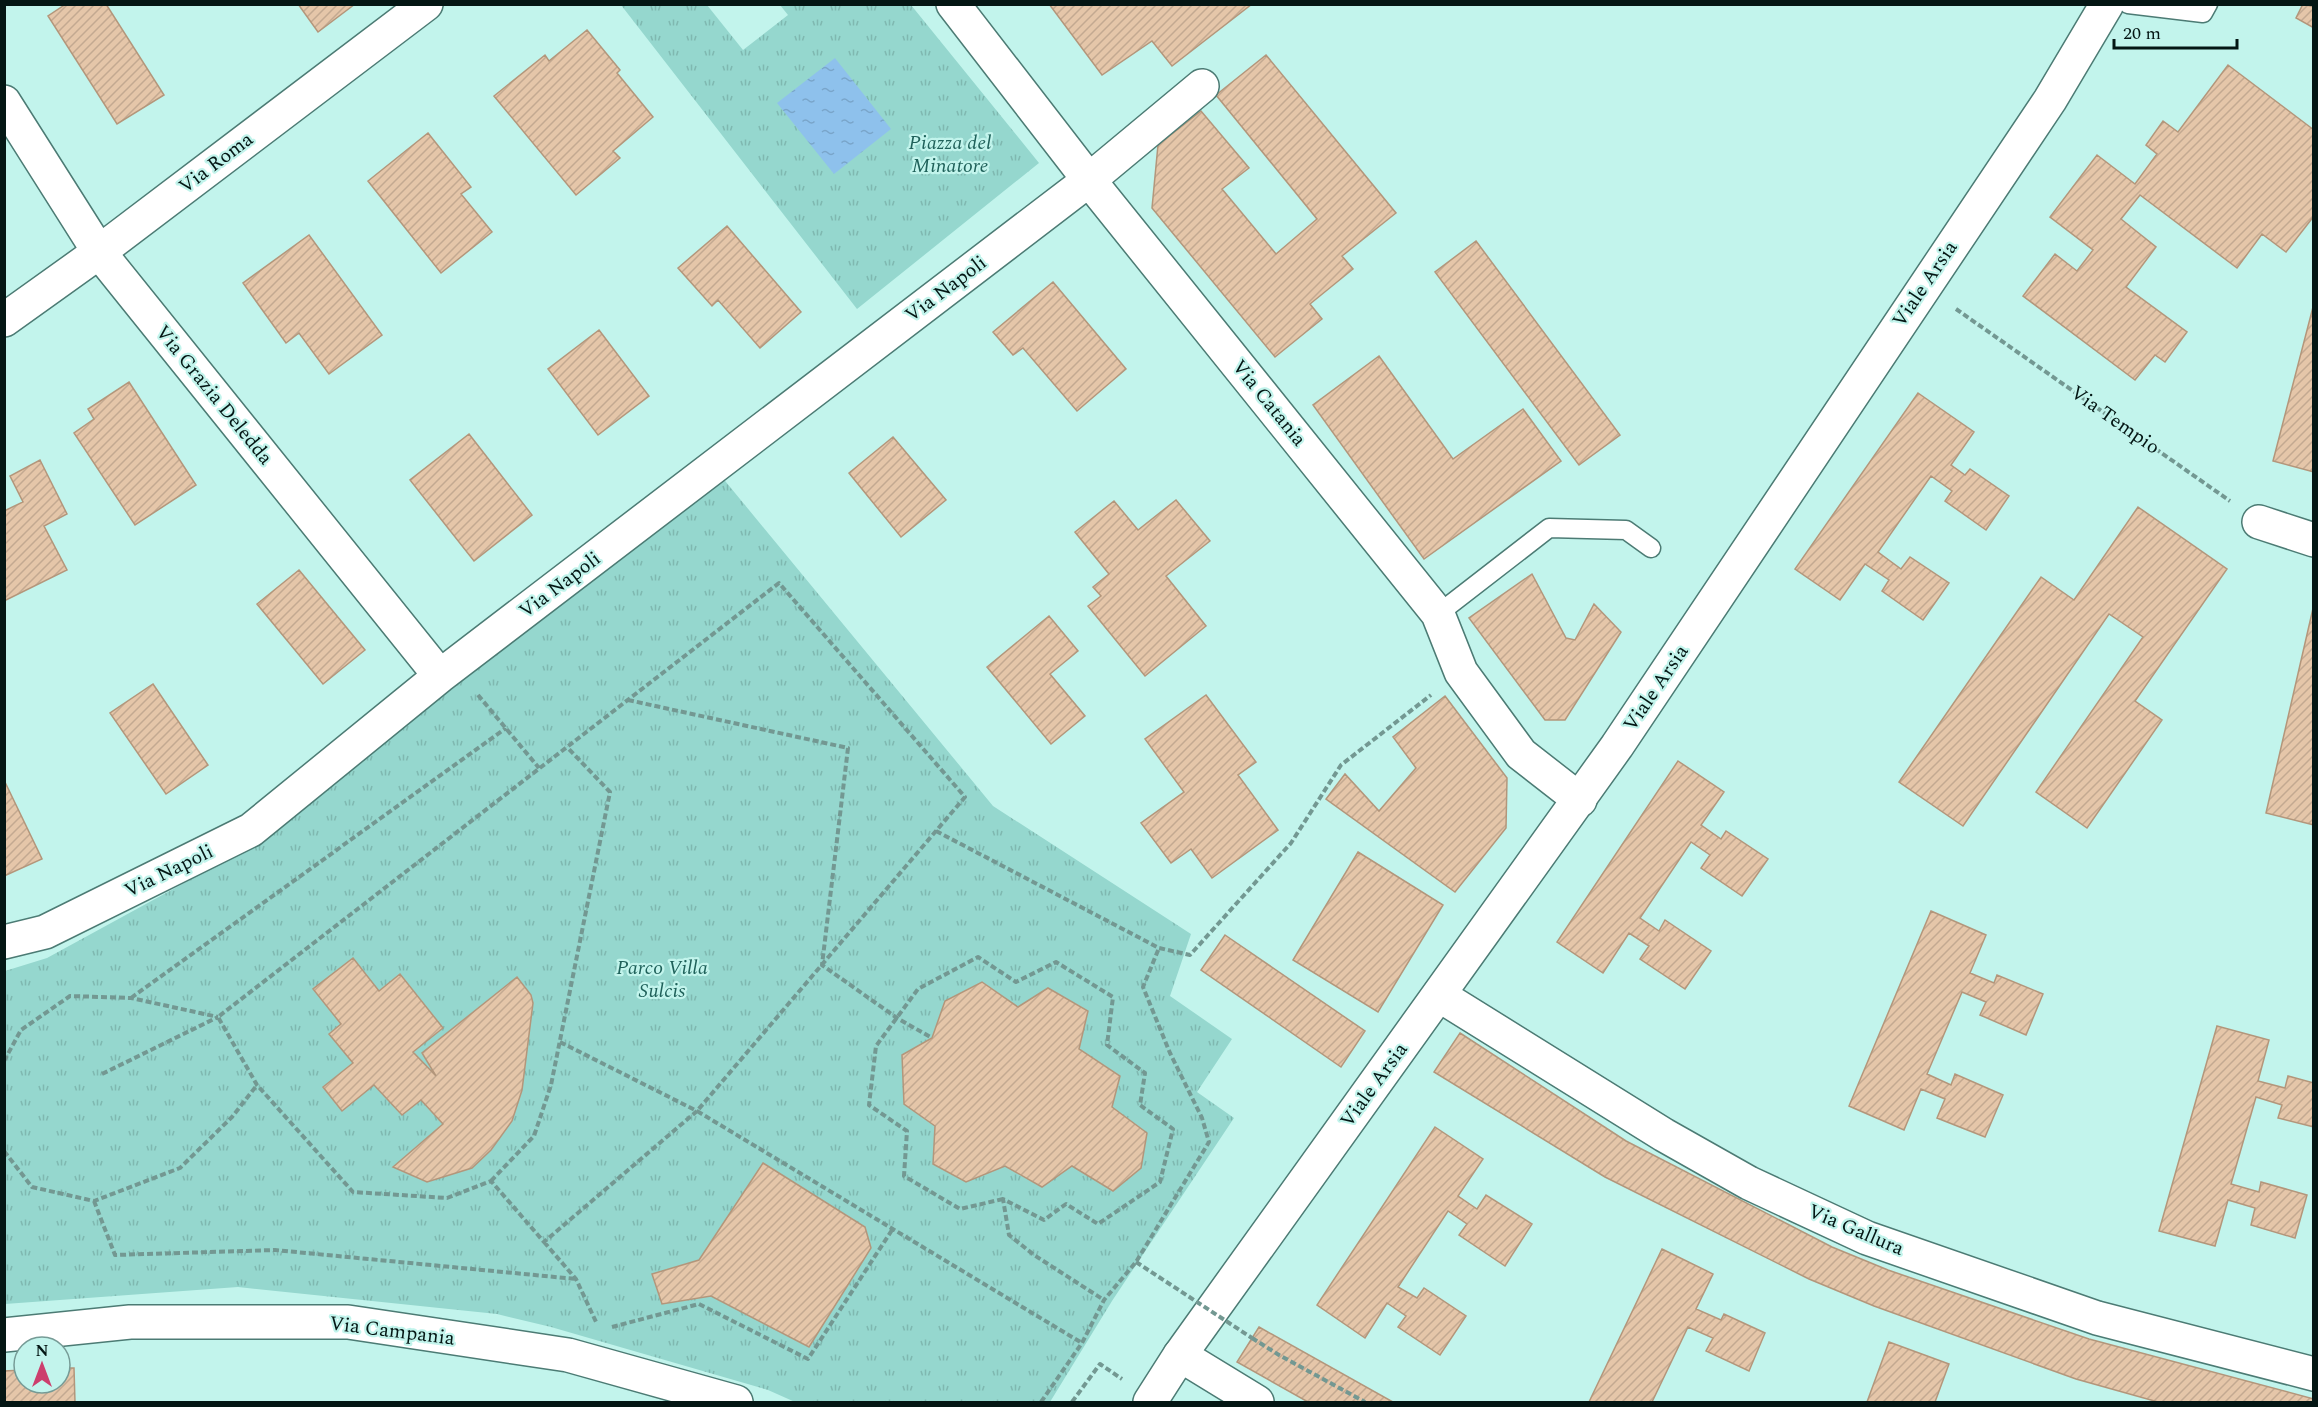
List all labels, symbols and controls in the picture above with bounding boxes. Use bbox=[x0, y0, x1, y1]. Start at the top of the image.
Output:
scale bar bbox=[2114, 12, 2237, 50]
text: 20 m bbox=[2123, 20, 2161, 47]
street label: Via Roma bbox=[172, 125, 260, 201]
park label: Piazza del Minatore bbox=[909, 128, 991, 181]
street label: Viale Arsia bbox=[1885, 234, 1965, 333]
street label: Via Napoli bbox=[899, 248, 993, 330]
street label: Via Grazia Deledda bbox=[148, 319, 280, 472]
street label: Via Catania bbox=[1224, 353, 1314, 453]
street label: Via Tempio bbox=[2064, 378, 2166, 462]
street label: Via Napoli bbox=[513, 544, 607, 626]
street label: Viale Arsia bbox=[1616, 638, 1696, 737]
street label: Via Napoli bbox=[119, 837, 219, 905]
park label: Parco Villa Sulcis bbox=[616, 953, 708, 1006]
street label: Viale Arsia bbox=[1333, 1036, 1415, 1134]
street label: Via Gallura bbox=[1803, 1196, 1909, 1264]
street label: Via Campania bbox=[328, 1308, 457, 1354]
north arrow bbox=[12, 1335, 72, 1395]
text: N bbox=[35, 1339, 49, 1363]

